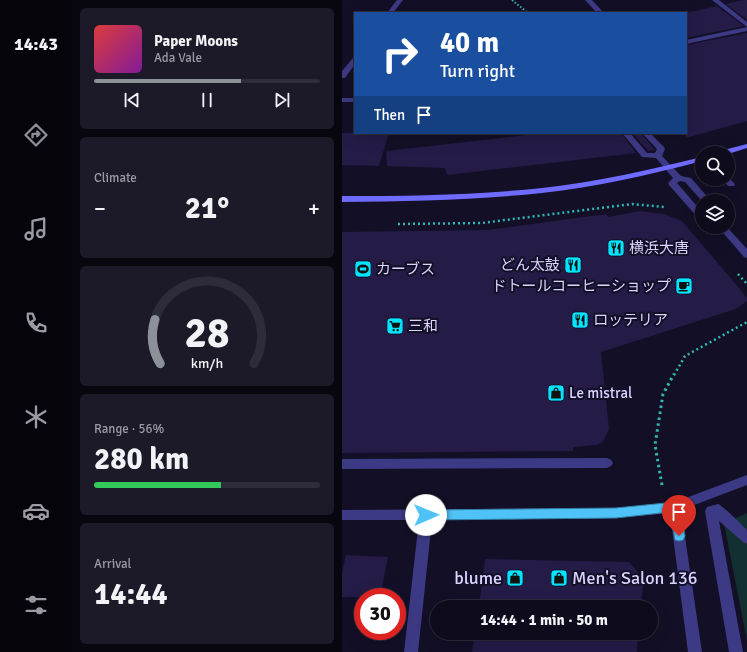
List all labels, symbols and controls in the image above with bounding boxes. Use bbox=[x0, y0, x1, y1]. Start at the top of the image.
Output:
text: 40 m bbox=[440, 26, 499, 60]
icon: right bbox=[374, 28, 426, 80]
text: Paper Moons bbox=[154, 32, 238, 50]
text: 14:43 bbox=[14, 33, 58, 55]
text: Ada Vale bbox=[154, 50, 202, 66]
text: Turn right bbox=[440, 60, 515, 82]
icon: previous bbox=[121, 89, 143, 111]
icon: pause bbox=[196, 89, 218, 111]
icon: next bbox=[271, 89, 293, 111]
icon: arrive bbox=[413, 104, 435, 126]
text: Then bbox=[374, 106, 405, 124]
icon: directions bbox=[22, 121, 50, 149]
map controls bbox=[695, 146, 735, 234]
button: search bbox=[695, 146, 735, 186]
text: Climate bbox=[94, 170, 137, 186]
text: 21° bbox=[185, 190, 229, 227]
button: layers bbox=[695, 194, 735, 234]
text: − bbox=[94, 195, 106, 222]
text: + bbox=[308, 195, 320, 222]
icon: music bbox=[22, 215, 50, 243]
restaurant icon: 横浜大唐 bbox=[606, 238, 626, 258]
place label: 横浜大唐 bbox=[629, 239, 689, 257]
restaurant icon: どん太鼓 bbox=[563, 255, 583, 275]
place label: どん太鼓 bbox=[500, 256, 560, 274]
sports icon: カーブス bbox=[353, 259, 373, 279]
place label: カーブス bbox=[376, 260, 435, 278]
cafe icon: ドトールコーヒーショップ bbox=[674, 276, 694, 296]
place label: ドトールコーヒーショップ bbox=[492, 277, 671, 295]
text: 28 bbox=[185, 308, 229, 359]
icon: phone bbox=[22, 309, 50, 337]
restaurant icon: ロッテリア bbox=[570, 310, 590, 330]
place label: ロッテリア bbox=[593, 311, 668, 329]
supermarket icon: 三和 bbox=[385, 316, 405, 336]
place label: 三和 bbox=[408, 317, 438, 335]
text: km/h bbox=[191, 355, 223, 372]
shop icon: Le mistral bbox=[546, 383, 566, 403]
place label: Le mistral bbox=[569, 384, 633, 402]
icon: climate bbox=[22, 403, 50, 431]
text: Range · 56% bbox=[94, 421, 164, 437]
text: 280 km bbox=[94, 441, 189, 478]
position arrow bbox=[405, 494, 447, 536]
pin bbox=[662, 495, 696, 536]
icon: car bbox=[22, 497, 50, 525]
icon: arrive bbox=[668, 501, 690, 523]
text: Arrival bbox=[94, 556, 131, 572]
place label: blume bbox=[454, 567, 502, 589]
place label: Men's Salon 136 bbox=[572, 567, 697, 589]
shop icon: blume bbox=[505, 568, 525, 588]
shop icon: Men's Salon 136 bbox=[549, 568, 569, 588]
text: 14:44 bbox=[94, 576, 168, 613]
speed limit sign: 30 bbox=[354, 588, 406, 640]
icon: filters bbox=[22, 591, 50, 619]
text: 14:44 · 1 min · 50 m bbox=[480, 611, 608, 629]

